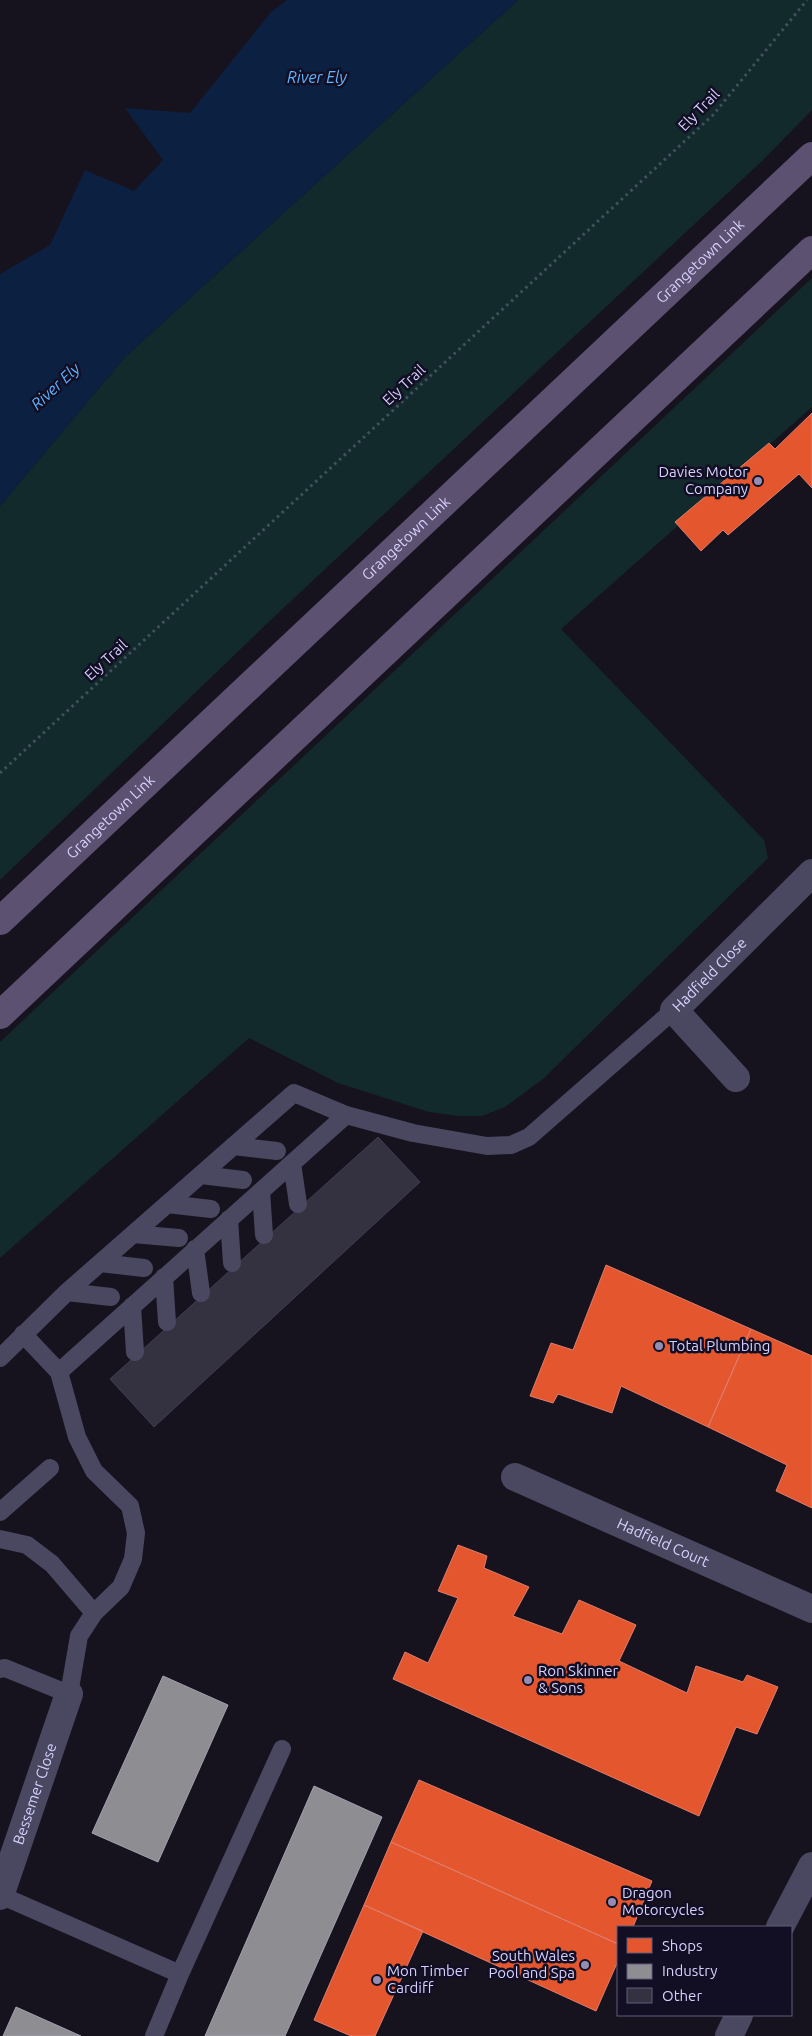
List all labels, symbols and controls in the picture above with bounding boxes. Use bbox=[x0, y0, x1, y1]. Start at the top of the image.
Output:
water label: River Ely bbox=[287, 68, 347, 86]
street label: Ely Trail bbox=[675, 85, 723, 134]
street label: Grangetown Link bbox=[652, 215, 748, 306]
water label: River Ely bbox=[27, 359, 83, 413]
street label: Ely Trail bbox=[379, 361, 428, 409]
place label: Davies Motor Company bbox=[658, 463, 748, 497]
marker: Davies Motor Company bbox=[752, 475, 764, 487]
street label: Grangetown Link bbox=[358, 492, 454, 583]
street label: Ely Trail bbox=[81, 636, 130, 684]
street label: Grangetown Link bbox=[63, 771, 158, 862]
street label: Hadfield Close bbox=[669, 934, 750, 1015]
place label: Total Plumbing bbox=[669, 1337, 770, 1354]
marker: Total Plumbing bbox=[653, 1340, 665, 1352]
street label: Hadfield Court bbox=[615, 1514, 712, 1570]
place label: Ron Skinner & Sons bbox=[538, 1662, 619, 1696]
marker: Ron Skinner & Sons bbox=[522, 1674, 534, 1686]
street label: Bessemer Close bbox=[9, 1741, 60, 1847]
place label: Dragon Motorcycles bbox=[622, 1884, 704, 1918]
marker: Dragon Motorcycles bbox=[606, 1896, 618, 1908]
legend bbox=[617, 1926, 792, 2016]
text: Shops bbox=[662, 1937, 703, 1954]
place label: South Wales Pool and Spa bbox=[488, 1947, 575, 1981]
marker: South Wales Pool and Spa bbox=[579, 1959, 591, 1971]
place label: Mon Timber Cardiff bbox=[387, 1962, 469, 1996]
text: Industry bbox=[662, 1962, 717, 1979]
marker: Mon Timber Cardiff bbox=[371, 1974, 383, 1986]
text: Other bbox=[662, 1987, 702, 2004]

